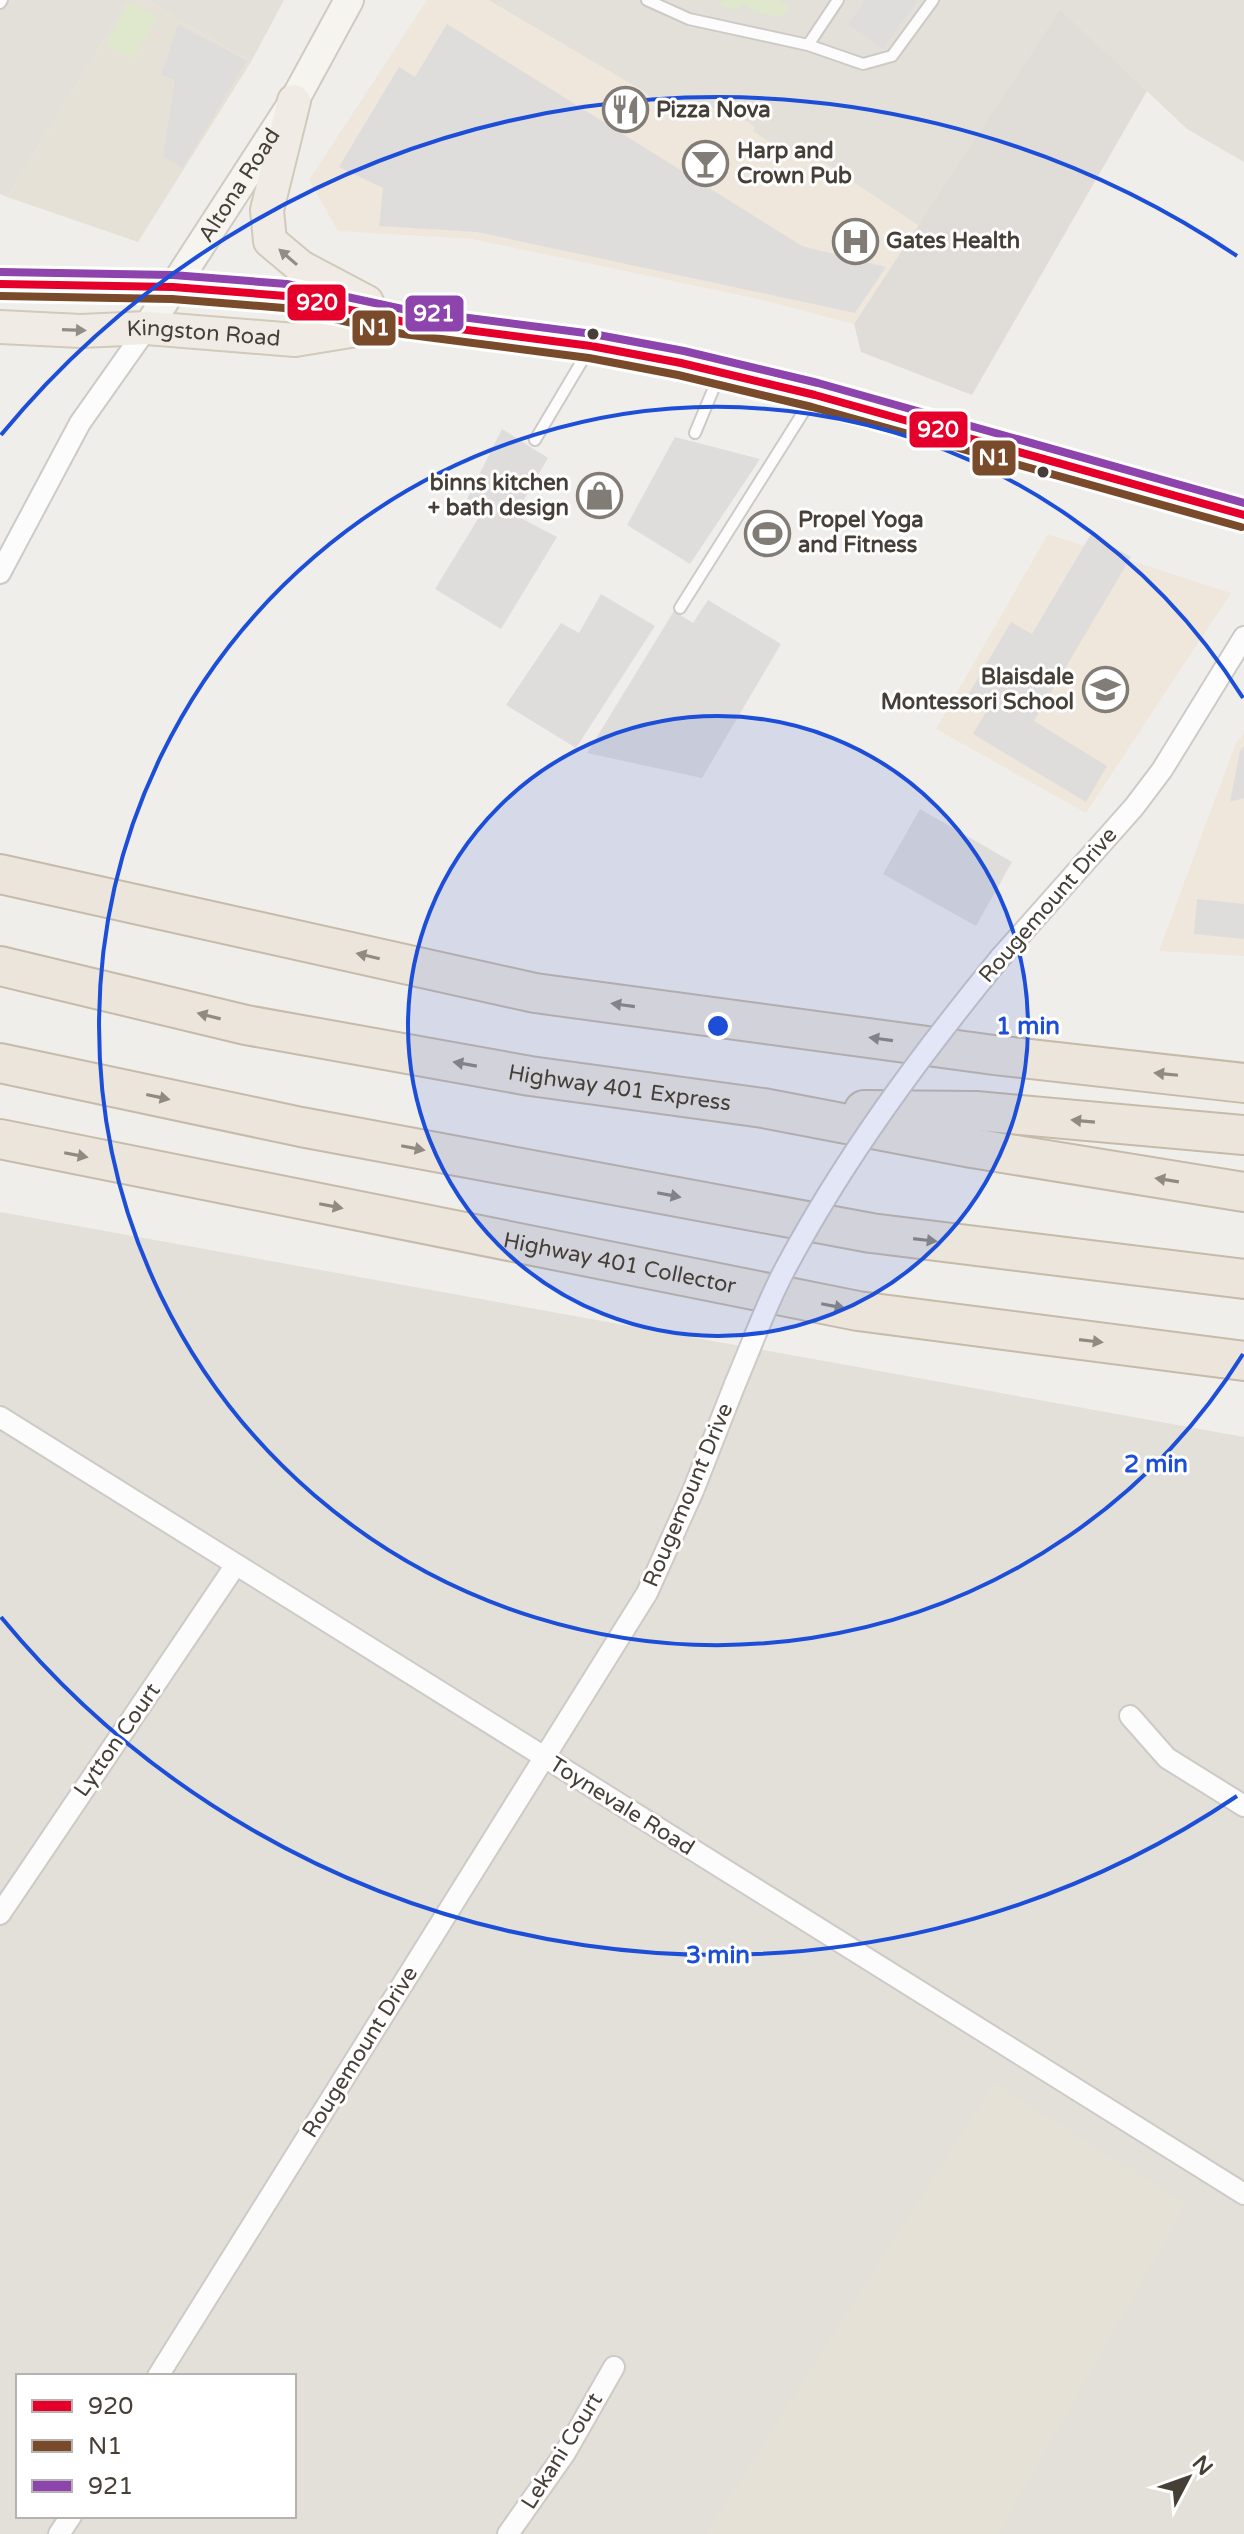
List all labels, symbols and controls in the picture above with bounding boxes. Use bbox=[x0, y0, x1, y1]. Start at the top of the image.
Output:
restaurant icon: Pizza Nova bbox=[601, 86, 649, 134]
place label: Pizza Nova bbox=[656, 97, 771, 123]
street label: Altona Road bbox=[193, 124, 286, 247]
place label: Harp and Crown Pub bbox=[737, 138, 852, 189]
bar icon: Harp and Crown Pub bbox=[682, 140, 730, 188]
hospital icon: Gates Health bbox=[831, 217, 879, 265]
place label: Gates Health bbox=[886, 228, 1020, 254]
one-way arrow bbox=[279, 249, 299, 266]
line badge: 920 bbox=[286, 283, 347, 322]
text: 920 bbox=[296, 290, 338, 316]
line badge: 921 bbox=[404, 294, 465, 333]
text: 921 bbox=[413, 301, 455, 327]
line badge: N1 bbox=[351, 309, 397, 347]
street label: Kingston Road bbox=[126, 315, 282, 352]
text: N1 bbox=[358, 315, 390, 341]
one-way arrow bbox=[62, 324, 87, 337]
unlabelled marker bbox=[585, 326, 601, 342]
line badge: 920 bbox=[908, 410, 969, 449]
text: 920 bbox=[917, 417, 959, 443]
line badge: N1 bbox=[971, 439, 1017, 477]
text: N1 bbox=[978, 445, 1010, 471]
unlabelled marker bbox=[1035, 464, 1051, 480]
place label: binns kitchen + bath design bbox=[428, 470, 569, 521]
shop icon: binns kitchen + bath design bbox=[576, 472, 624, 520]
place label: Propel Yoga and Fitness bbox=[798, 507, 924, 558]
sports icon: Propel Yoga and Fitness bbox=[743, 509, 791, 557]
place label: Blaisdale Montessori School bbox=[881, 664, 1074, 715]
school or university icon: Blaisdale Montessori School bbox=[1081, 666, 1129, 714]
street label: Rougemount Drive bbox=[974, 822, 1122, 988]
one-way arrow bbox=[355, 949, 380, 962]
one-way arrow bbox=[610, 998, 635, 1011]
one-way arrow bbox=[197, 1009, 222, 1022]
centre of rings bbox=[704, 1012, 732, 1040]
text: 1 min bbox=[996, 1012, 1060, 1041]
one-way arrow bbox=[868, 1033, 893, 1046]
one-way arrow bbox=[452, 1057, 477, 1069]
street label: Highway 401 Express bbox=[506, 1059, 733, 1116]
one-way arrow bbox=[1154, 1068, 1179, 1081]
one-way arrow bbox=[146, 1091, 171, 1103]
one-way arrow bbox=[1070, 1114, 1095, 1127]
one-way arrow bbox=[401, 1142, 426, 1154]
one-way arrow bbox=[64, 1149, 89, 1161]
one-way arrow bbox=[1154, 1173, 1179, 1186]
one-way arrow bbox=[657, 1190, 682, 1202]
one-way arrow bbox=[319, 1200, 344, 1212]
street label: Highway 401 Collector bbox=[501, 1227, 739, 1299]
one-way arrow bbox=[913, 1233, 938, 1246]
one-way arrow bbox=[821, 1301, 846, 1313]
one-way arrow bbox=[1079, 1335, 1104, 1348]
street label: Rougemount Drive bbox=[638, 1399, 738, 1591]
text: 2 min bbox=[1124, 1450, 1188, 1479]
street label: Lytton Court bbox=[68, 1678, 166, 1802]
street label: Toynevale Road bbox=[545, 1751, 699, 1861]
text: 3 min bbox=[686, 1941, 750, 1970]
street label: Rougemount Drive bbox=[297, 1961, 423, 2143]
legend bbox=[16, 2374, 296, 2518]
street label: Lekani Court bbox=[516, 2388, 608, 2514]
text: 920 bbox=[88, 2392, 133, 2421]
text: N1 bbox=[88, 2432, 122, 2461]
north arrow bbox=[1148, 2438, 1228, 2518]
text: N bbox=[1187, 2450, 1218, 2481]
text: 921 bbox=[88, 2472, 133, 2501]

